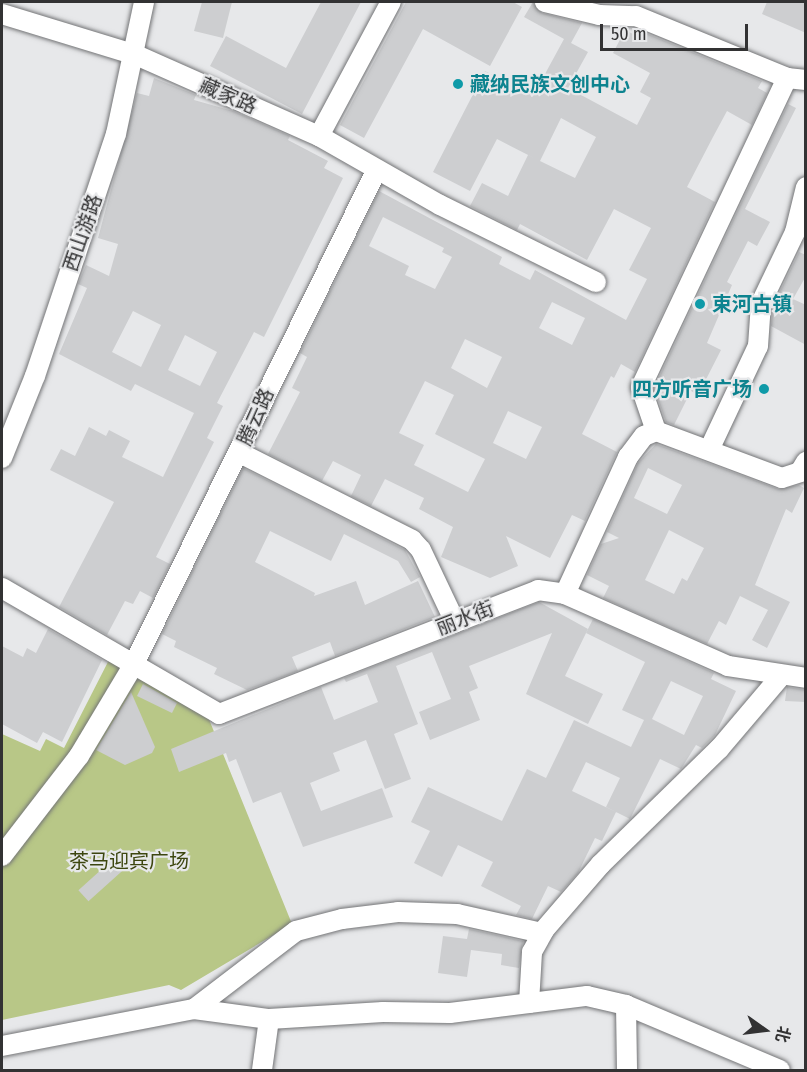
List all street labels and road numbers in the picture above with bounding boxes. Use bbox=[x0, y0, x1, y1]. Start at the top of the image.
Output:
street label: 藏家路 bbox=[196, 73, 260, 119]
street label: 西山游路 bbox=[59, 191, 107, 275]
street label: 腾云路 bbox=[233, 385, 279, 449]
street label: 丽水街 bbox=[433, 596, 497, 640]

